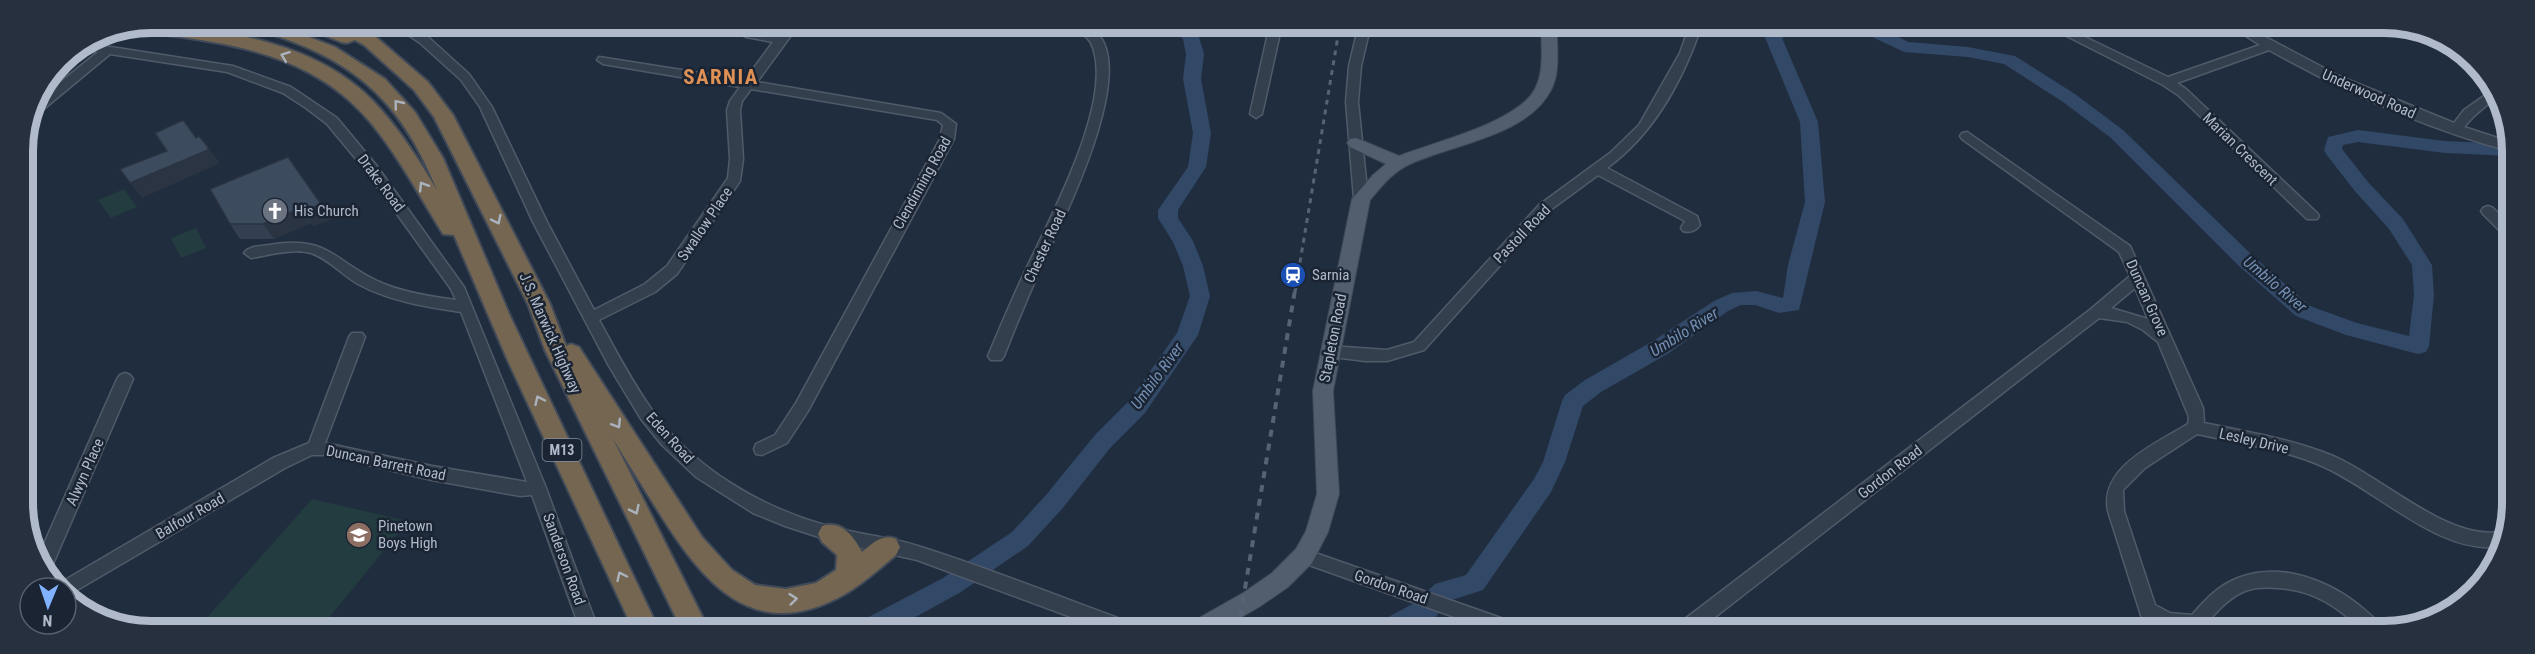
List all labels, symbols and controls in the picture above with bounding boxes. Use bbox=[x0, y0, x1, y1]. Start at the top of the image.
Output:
one-way arrow bbox=[280, 50, 291, 63]
district label: SARNIA bbox=[683, 65, 759, 89]
street label: Underwood Road bbox=[2319, 65, 2419, 123]
one-way arrow bbox=[395, 100, 406, 111]
street label: Marian Crescent bbox=[2199, 109, 2281, 189]
street label: Clendinning Road bbox=[889, 133, 955, 233]
street label: Drake Road bbox=[354, 151, 408, 215]
one-way arrow bbox=[418, 182, 430, 192]
street label: Swallow Place bbox=[674, 184, 736, 264]
church icon: His Church bbox=[260, 196, 290, 226]
street label: Pastoll Road bbox=[1490, 201, 1554, 267]
place label: His Church bbox=[294, 202, 359, 220]
street label: Chester Road bbox=[1020, 206, 1070, 286]
one-way arrow bbox=[490, 213, 502, 224]
water label: Umbilo River bbox=[2239, 252, 2312, 317]
street label: Duncan Grove bbox=[2122, 257, 2172, 339]
station icon: Sarnia bbox=[1278, 260, 1308, 290]
place label: Sarnia bbox=[1312, 266, 1349, 284]
street label: J.S. Marwick Highway bbox=[515, 270, 585, 396]
street label: Stapleton Road bbox=[1316, 292, 1350, 384]
water label: Umbilo River bbox=[1646, 303, 1723, 360]
water label: Umbilo River bbox=[1127, 338, 1188, 413]
one-way arrow bbox=[534, 395, 546, 406]
street label: Eden Road bbox=[642, 409, 698, 467]
one-way arrow bbox=[609, 418, 621, 428]
street label: Lesley Drive bbox=[2217, 424, 2291, 458]
street label: Alwyn Place bbox=[62, 436, 108, 508]
road number: M13 bbox=[542, 439, 582, 461]
street label: Gordon Road bbox=[1854, 441, 1926, 503]
street label: Duncan Barrett Road bbox=[325, 442, 447, 484]
street label: Balfour Road bbox=[152, 489, 228, 543]
one-way arrow bbox=[627, 503, 639, 514]
street label: Sanderson Road bbox=[539, 511, 589, 607]
place label: Pinetown Boys High bbox=[378, 517, 438, 552]
school or university icon: Pinetown Boys High bbox=[344, 520, 374, 550]
street label: Gordon Road bbox=[1352, 566, 1430, 608]
one-way arrow bbox=[617, 572, 629, 583]
north arrow bbox=[18, 576, 78, 636]
one-way arrow bbox=[789, 593, 798, 606]
text: N bbox=[42, 611, 53, 630]

